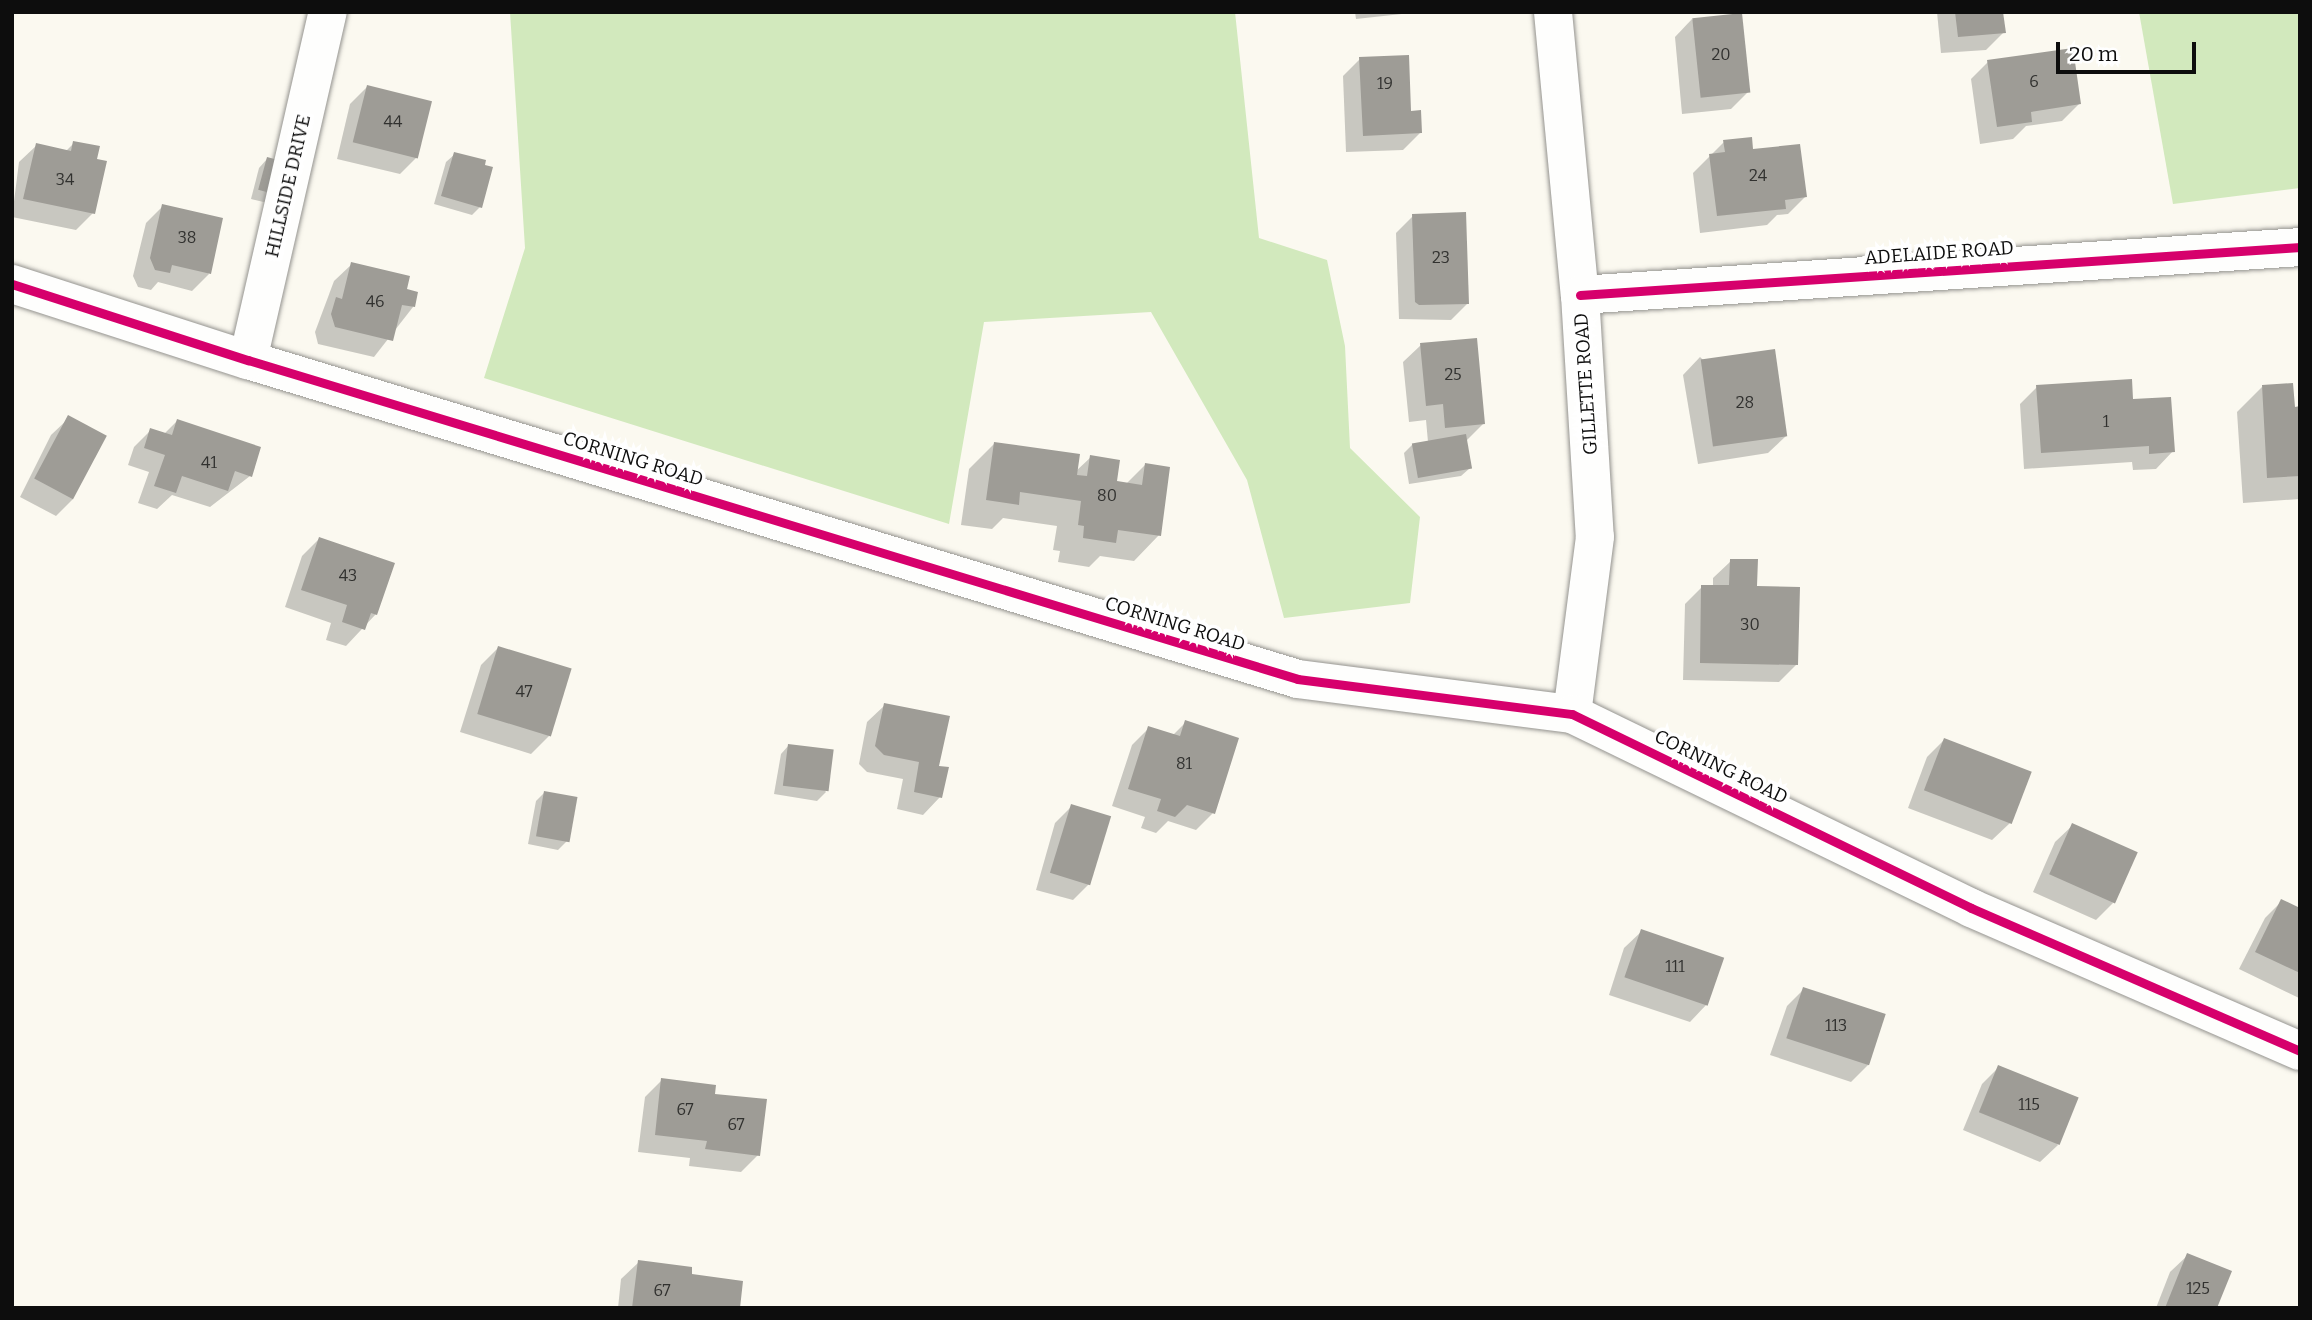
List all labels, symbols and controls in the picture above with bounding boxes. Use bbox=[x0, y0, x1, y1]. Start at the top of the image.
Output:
scale bar bbox=[2060, 28, 2200, 72]
text: 20 m bbox=[2069, 41, 2118, 67]
house number: 20 bbox=[1712, 45, 1730, 65]
house number: 6 bbox=[2029, 72, 2039, 92]
house number: 19 bbox=[1377, 74, 1393, 94]
street label: HILLSIDE DRIVE bbox=[260, 112, 316, 260]
house number: 44 bbox=[384, 112, 402, 132]
house number: 24 bbox=[1749, 166, 1767, 186]
house number: 34 bbox=[56, 170, 74, 190]
house number: 38 bbox=[178, 228, 196, 248]
street label: ADELAIDE ROAD bbox=[1864, 236, 2014, 270]
house number: 23 bbox=[1432, 248, 1450, 268]
house number: 46 bbox=[366, 292, 384, 312]
street label: GILLETTE ROAD bbox=[1570, 312, 1602, 456]
house number: 25 bbox=[1444, 365, 1462, 385]
house number: 28 bbox=[1736, 393, 1754, 413]
house number: 1 bbox=[2103, 412, 2109, 432]
street label: CORNING ROAD bbox=[560, 427, 706, 491]
house number: 41 bbox=[201, 453, 217, 473]
house number: 80 bbox=[1097, 486, 1117, 506]
house number: 43 bbox=[339, 566, 357, 586]
street label: CORNING ROAD bbox=[1102, 592, 1248, 656]
house number: 30 bbox=[1740, 615, 1760, 635]
house number: 47 bbox=[515, 682, 533, 702]
street label: CORNING ROAD bbox=[1651, 725, 1791, 809]
house number: 81 bbox=[1176, 754, 1192, 774]
house number: 111 bbox=[1665, 957, 1685, 977]
house number: 113 bbox=[1825, 1016, 1847, 1036]
house number: 115 bbox=[2018, 1095, 2040, 1115]
house number: 67 bbox=[676, 1100, 694, 1120]
house number: 67 bbox=[727, 1115, 745, 1135]
house number: 125 bbox=[2186, 1279, 2210, 1299]
house number: 67 bbox=[653, 1281, 671, 1301]

